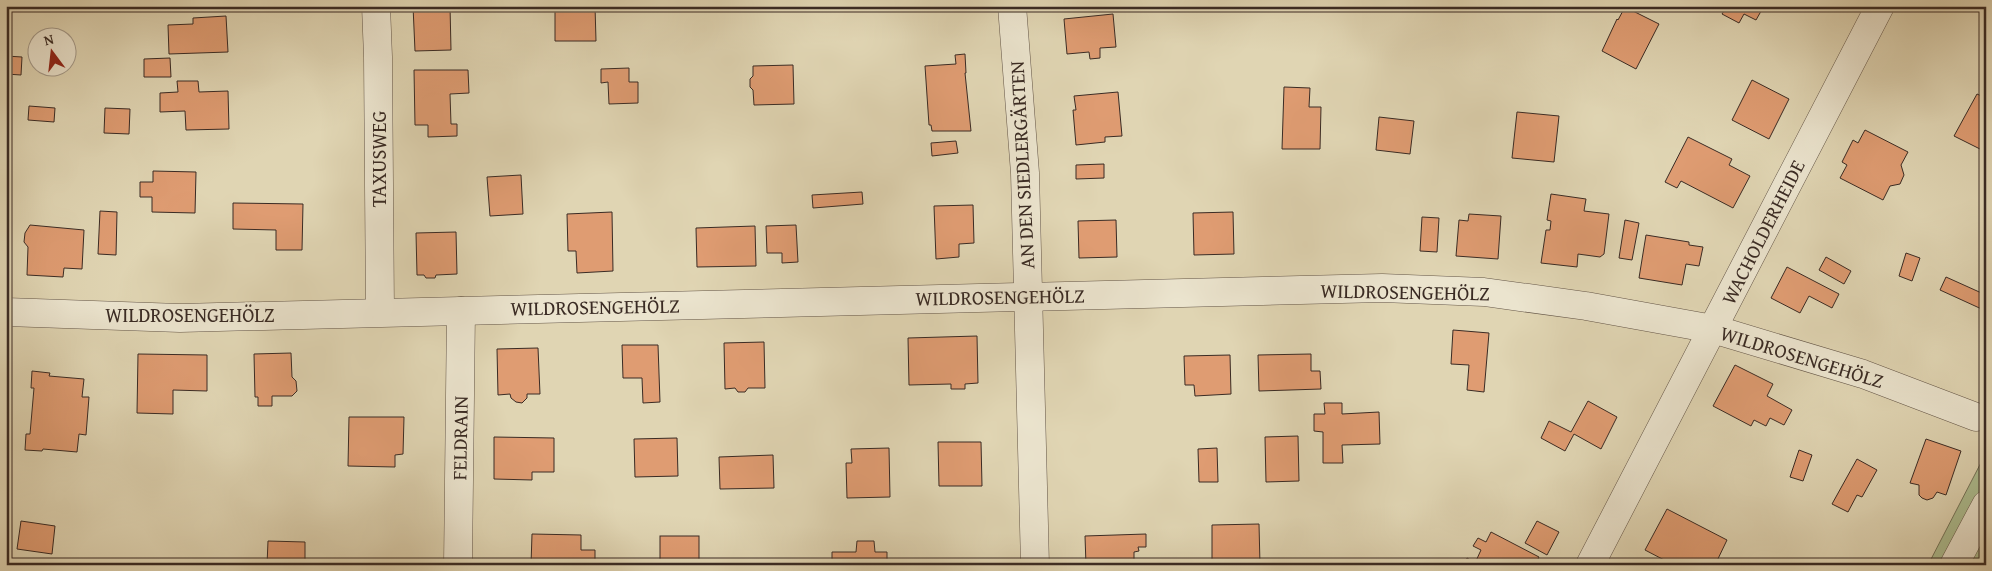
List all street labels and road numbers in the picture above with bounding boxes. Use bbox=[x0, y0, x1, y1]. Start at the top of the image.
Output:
street label: AN DEN SIEDLERGÄRTEN bbox=[1002, 60, 1041, 270]
street label: TAXUSWEG bbox=[364, 111, 393, 207]
street label: WACHOLDERHEIDE bbox=[1714, 154, 1812, 309]
street label: WILDROSENGEHÖLZ bbox=[1320, 276, 1490, 307]
street label: WILDROSENGEHÖLZ bbox=[915, 281, 1085, 312]
street label: WILDROSENGEHÖLZ bbox=[510, 291, 680, 322]
street label: WILDROSENGEHÖLZ bbox=[105, 300, 275, 329]
street label: WILDROSENGEHÖLZ bbox=[1717, 318, 1887, 395]
street label: FELDRAIN bbox=[444, 395, 475, 481]

